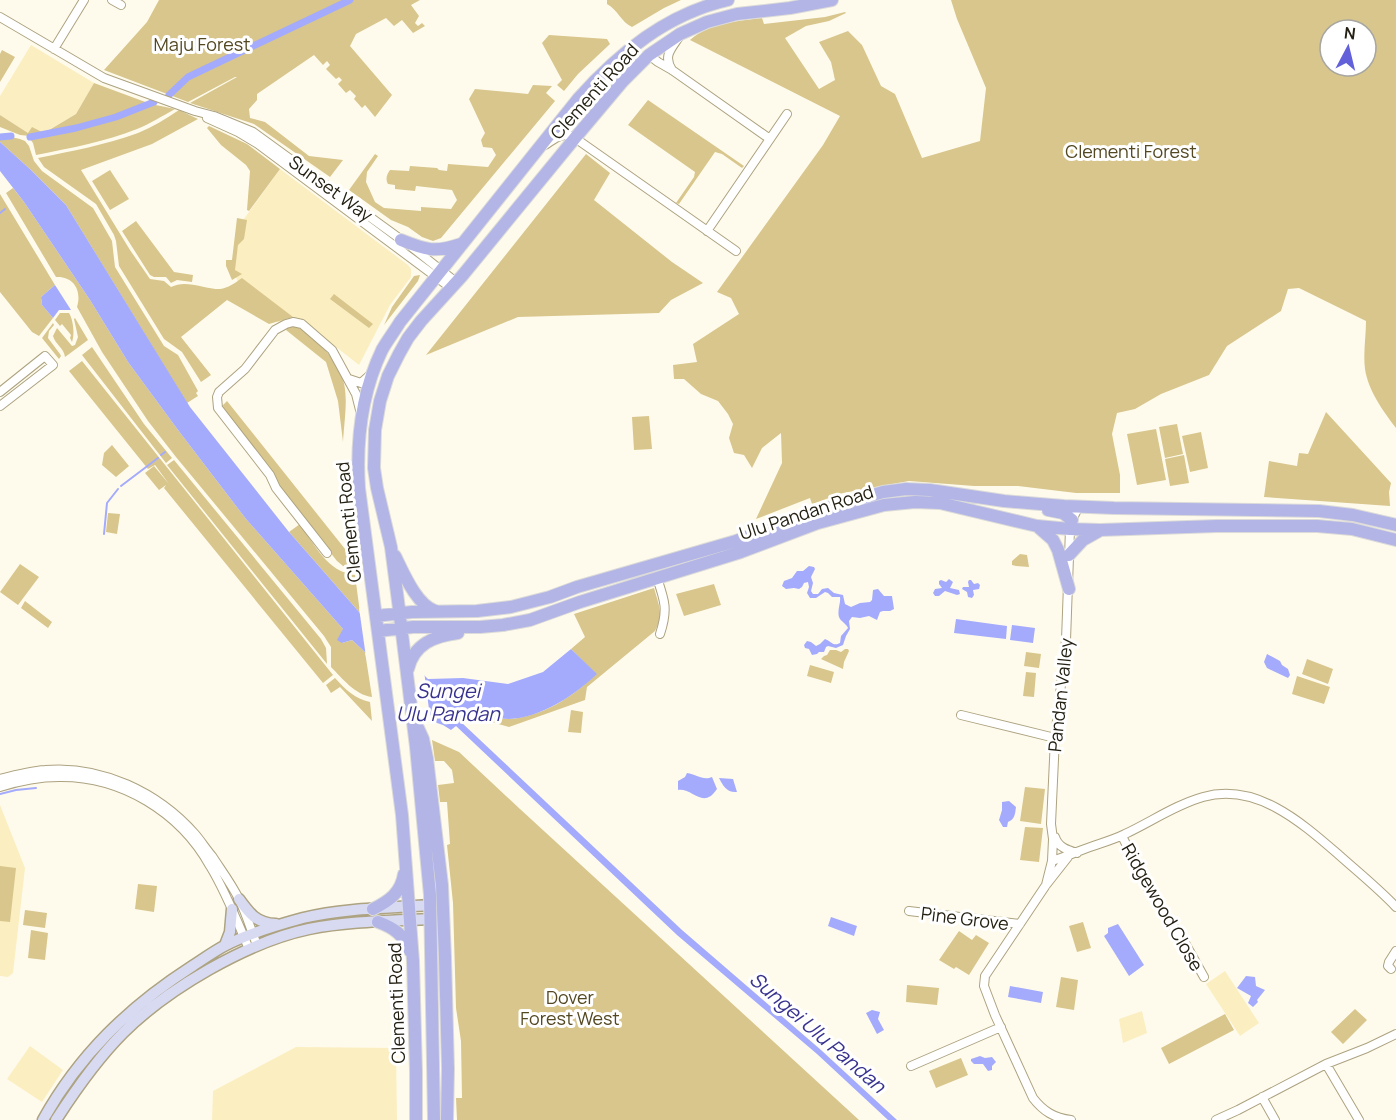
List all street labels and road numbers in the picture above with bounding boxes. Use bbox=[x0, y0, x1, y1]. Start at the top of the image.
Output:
street label: Clementi Road bbox=[545, 38, 643, 144]
street label: Sunset Way bbox=[284, 149, 378, 227]
street label: Clementi Road bbox=[330, 460, 366, 584]
street label: Ulu Pandan Road bbox=[736, 479, 876, 545]
street label: Pandan Valley bbox=[1042, 636, 1078, 753]
street label: Ridgewood Close bbox=[1117, 839, 1209, 975]
street label: Pine Grove bbox=[920, 901, 1010, 935]
street label: Clementi Road bbox=[382, 942, 410, 1064]

